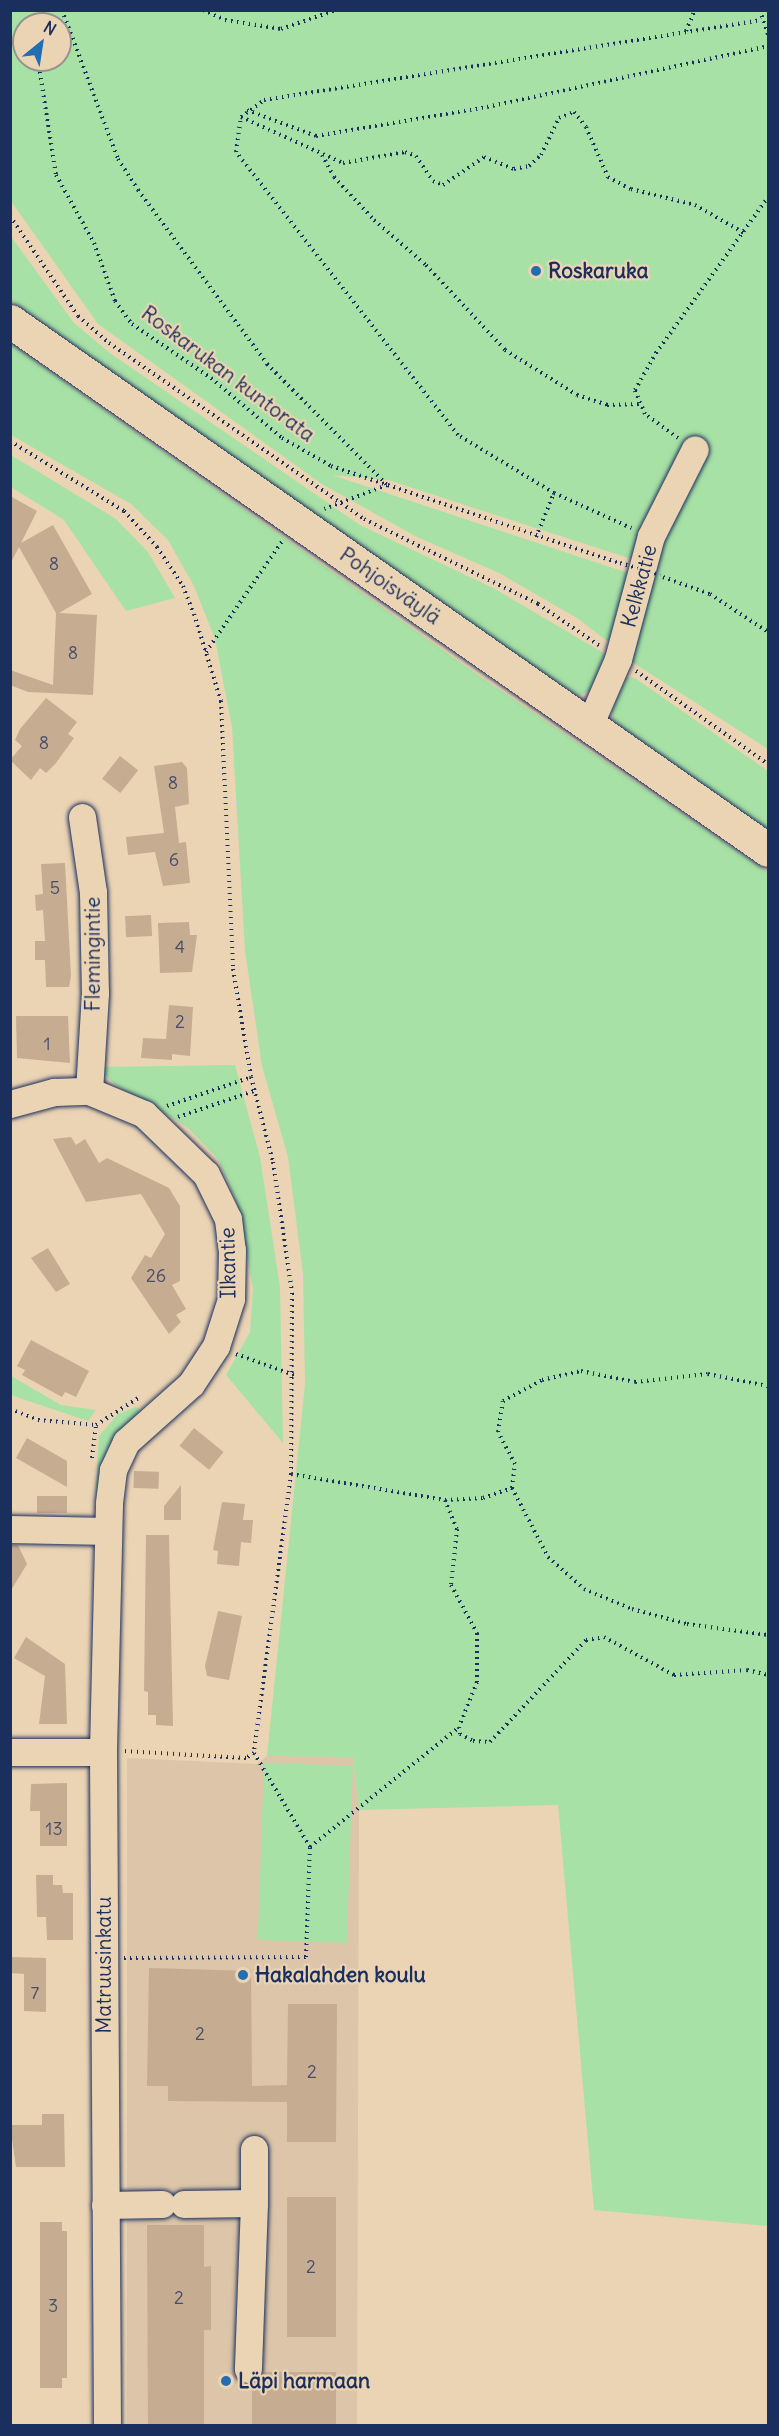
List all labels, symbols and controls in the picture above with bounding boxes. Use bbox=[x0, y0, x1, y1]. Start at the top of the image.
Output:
north arrow bbox=[12, 12, 72, 72]
text: N bbox=[40, 17, 60, 40]
place label: Roskaruka bbox=[548, 258, 648, 284]
marker: Roskaruka bbox=[529, 264, 543, 278]
street label: Roskarukan kuntorata bbox=[136, 300, 320, 448]
street label: Pohjoisväylä bbox=[335, 542, 445, 630]
street label: Kelkkatie bbox=[616, 542, 662, 630]
house number: 8 bbox=[49, 553, 59, 575]
house number: 8 bbox=[68, 642, 78, 664]
house number: 8 bbox=[39, 732, 49, 754]
house number: 8 bbox=[168, 772, 178, 794]
house number: 6 bbox=[169, 849, 179, 871]
house number: 5 bbox=[50, 877, 60, 899]
street label: Flemingintie bbox=[80, 897, 106, 1011]
house number: 4 bbox=[175, 936, 185, 958]
house number: 2 bbox=[175, 1011, 185, 1033]
house number: 1 bbox=[43, 1033, 51, 1055]
street label: Ilkantie bbox=[215, 1227, 241, 1299]
house number: 26 bbox=[146, 1265, 166, 1287]
house number: 13 bbox=[45, 1818, 63, 1840]
street label: Matruusinkatu bbox=[91, 1896, 117, 2034]
place label: Hakalahden koulu bbox=[255, 1962, 426, 1988]
marker: Hakalahden koulu bbox=[236, 1968, 250, 1982]
house number: 7 bbox=[31, 1982, 39, 2004]
house number: 2 bbox=[195, 2023, 205, 2045]
house number: 2 bbox=[307, 2061, 317, 2083]
house number: 2 bbox=[306, 2256, 316, 2278]
house number: 2 bbox=[174, 2287, 184, 2309]
house number: 3 bbox=[48, 2295, 58, 2317]
place label: Läpi harmaan bbox=[238, 2368, 370, 2394]
marker: Läpi harmaan bbox=[219, 2374, 233, 2388]

